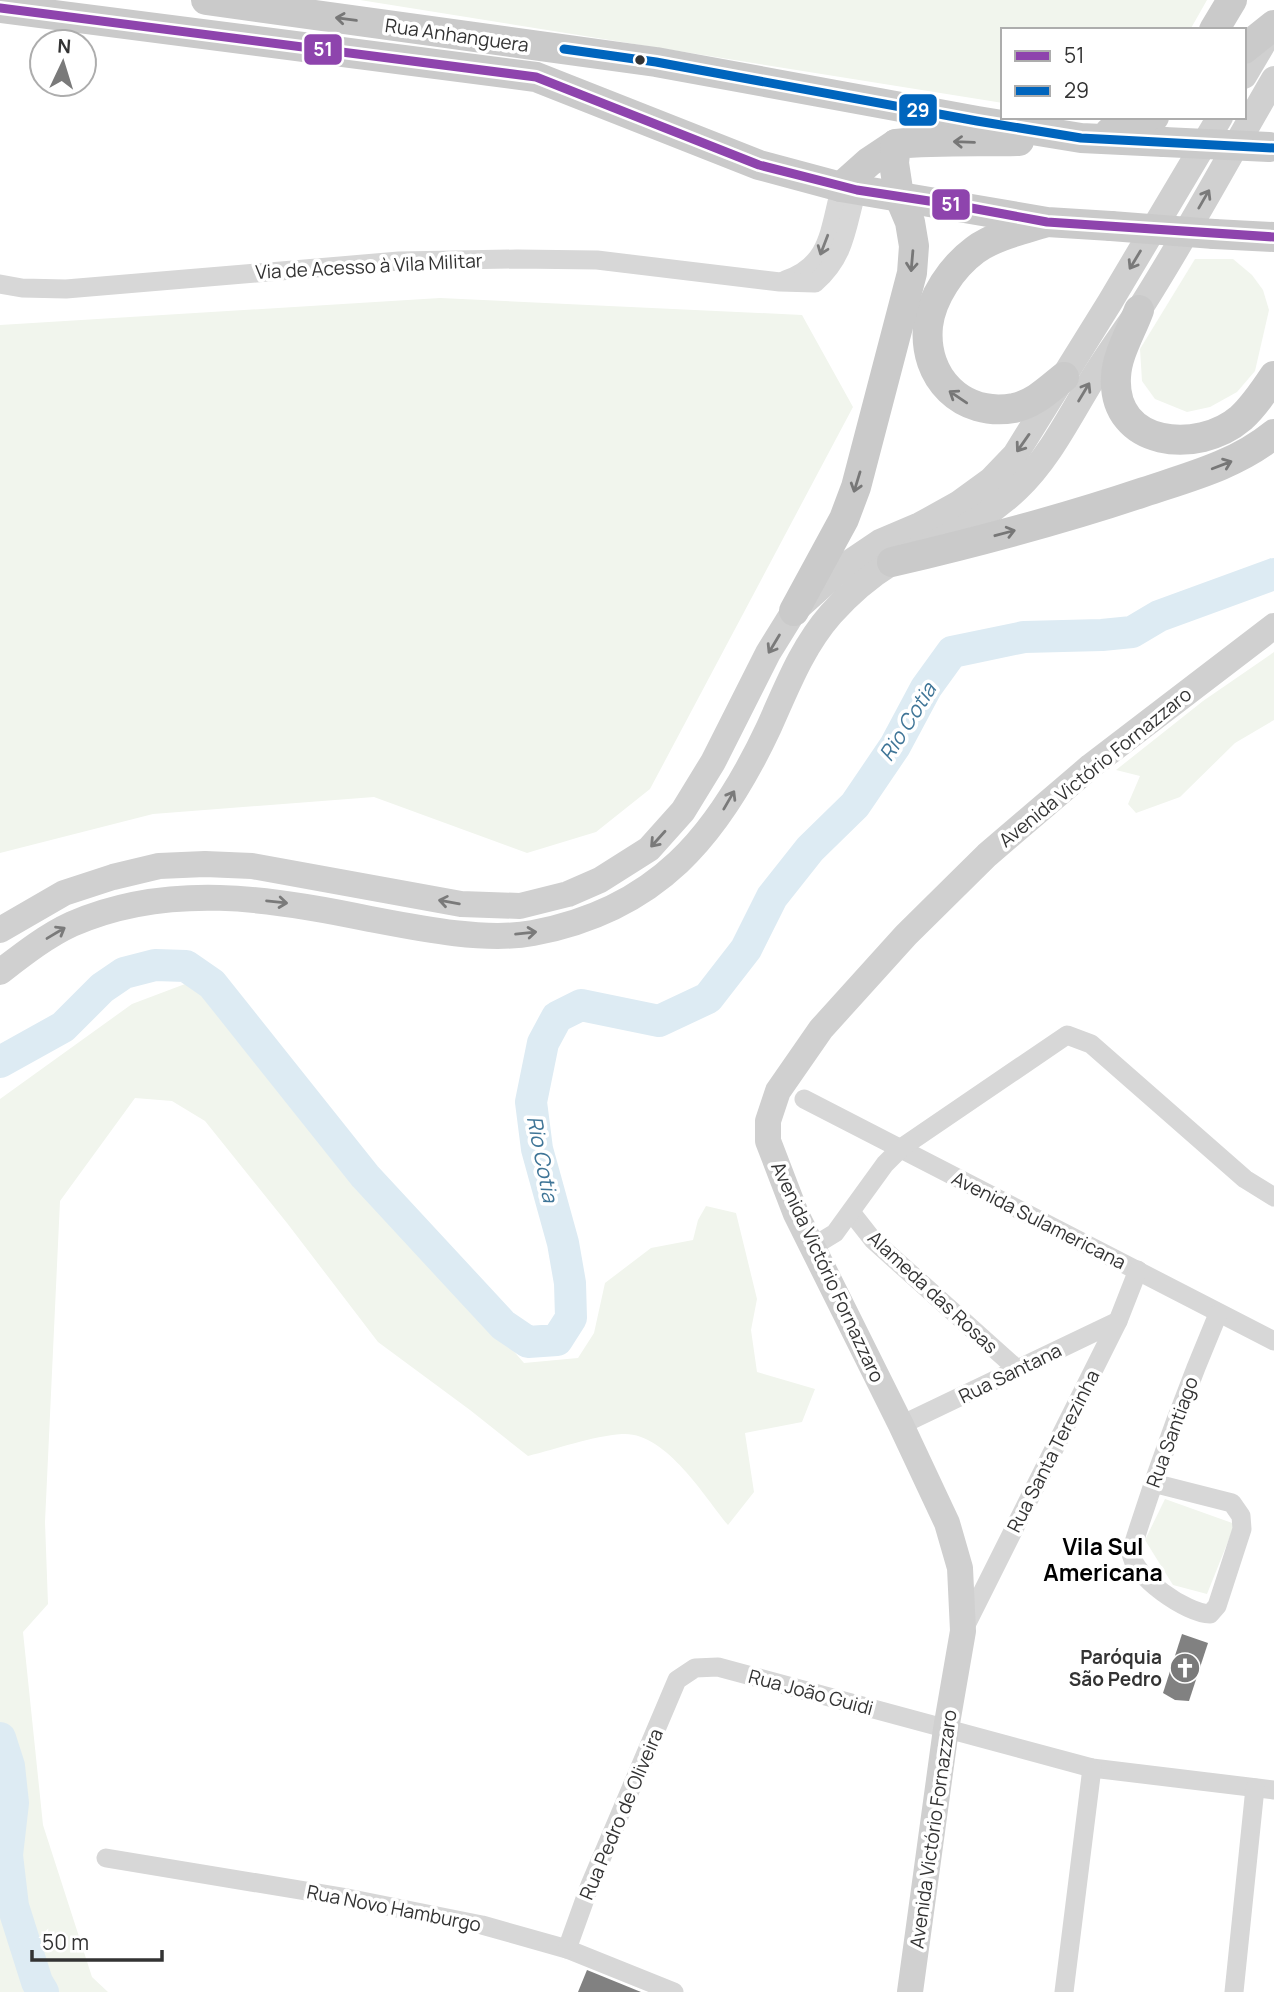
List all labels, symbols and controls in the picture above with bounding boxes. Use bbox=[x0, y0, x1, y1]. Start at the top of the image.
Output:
street label: Rua Anhanguera bbox=[384, 12, 530, 58]
one-way arrow bbox=[336, 13, 358, 26]
north arrow bbox=[28, 28, 98, 98]
legend bbox=[1001, 28, 1246, 119]
text: N bbox=[56, 33, 72, 59]
line badge: 51 bbox=[303, 33, 343, 66]
text: 51 bbox=[313, 36, 333, 62]
text: 51 bbox=[1064, 41, 1084, 69]
unlabelled marker bbox=[633, 53, 647, 67]
text: 29 bbox=[1064, 76, 1089, 104]
line badge: 29 bbox=[898, 93, 938, 127]
text: 29 bbox=[906, 97, 930, 123]
one-way arrow bbox=[953, 136, 976, 149]
line badge: 51 bbox=[931, 188, 971, 221]
one-way arrow bbox=[1197, 189, 1211, 209]
text: 51 bbox=[941, 191, 961, 217]
one-way arrow bbox=[816, 233, 829, 255]
street label: Via de Acesso à Vila Militar bbox=[255, 247, 483, 285]
one-way arrow bbox=[905, 249, 918, 272]
one-way arrow bbox=[1128, 250, 1142, 270]
one-way arrow bbox=[1077, 383, 1092, 402]
one-way arrow bbox=[949, 389, 969, 403]
one-way arrow bbox=[1016, 433, 1030, 452]
one-way arrow bbox=[1211, 458, 1233, 470]
one-way arrow bbox=[850, 470, 863, 492]
one-way arrow bbox=[994, 526, 1016, 539]
one-way arrow bbox=[766, 634, 781, 653]
water label: Rio Cotia bbox=[872, 676, 943, 766]
street label: Avenida Victório Fornazzaro bbox=[993, 681, 1197, 853]
one-way arrow bbox=[723, 790, 737, 810]
one-way arrow bbox=[650, 830, 666, 848]
one-way arrow bbox=[438, 895, 461, 908]
one-way arrow bbox=[266, 896, 288, 909]
one-way arrow bbox=[46, 926, 66, 940]
one-way arrow bbox=[515, 926, 537, 939]
water label: Rio Cotia bbox=[521, 1113, 565, 1206]
street label: Avenida Victório Fornazzaro bbox=[765, 1157, 891, 1387]
street label: Avenida Sulamericana bbox=[948, 1165, 1130, 1275]
street label: Alameda das Rosas bbox=[862, 1225, 1004, 1359]
street label: Rua Santana bbox=[954, 1337, 1066, 1409]
street label: Rua Santa Terezinha bbox=[1001, 1365, 1105, 1537]
street label: Rua Santiago bbox=[1140, 1373, 1204, 1491]
district label: Vila Sul Americana bbox=[1043, 1530, 1163, 1588]
place label: Paróquia São Pedro bbox=[1069, 1644, 1162, 1692]
church icon: Paróquia São Pedro bbox=[1168, 1651, 1202, 1685]
street label: Rua João Guidi bbox=[746, 1663, 876, 1721]
street label: Avenida Victório Fornazzaro bbox=[903, 1708, 963, 1950]
street label: Rua Pedro de Oliveira bbox=[573, 1724, 669, 1904]
street label: Rua Novo Hamburgo bbox=[305, 1878, 483, 1938]
scale bar bbox=[32, 1918, 161, 1962]
text: 50 m bbox=[42, 1928, 89, 1956]

